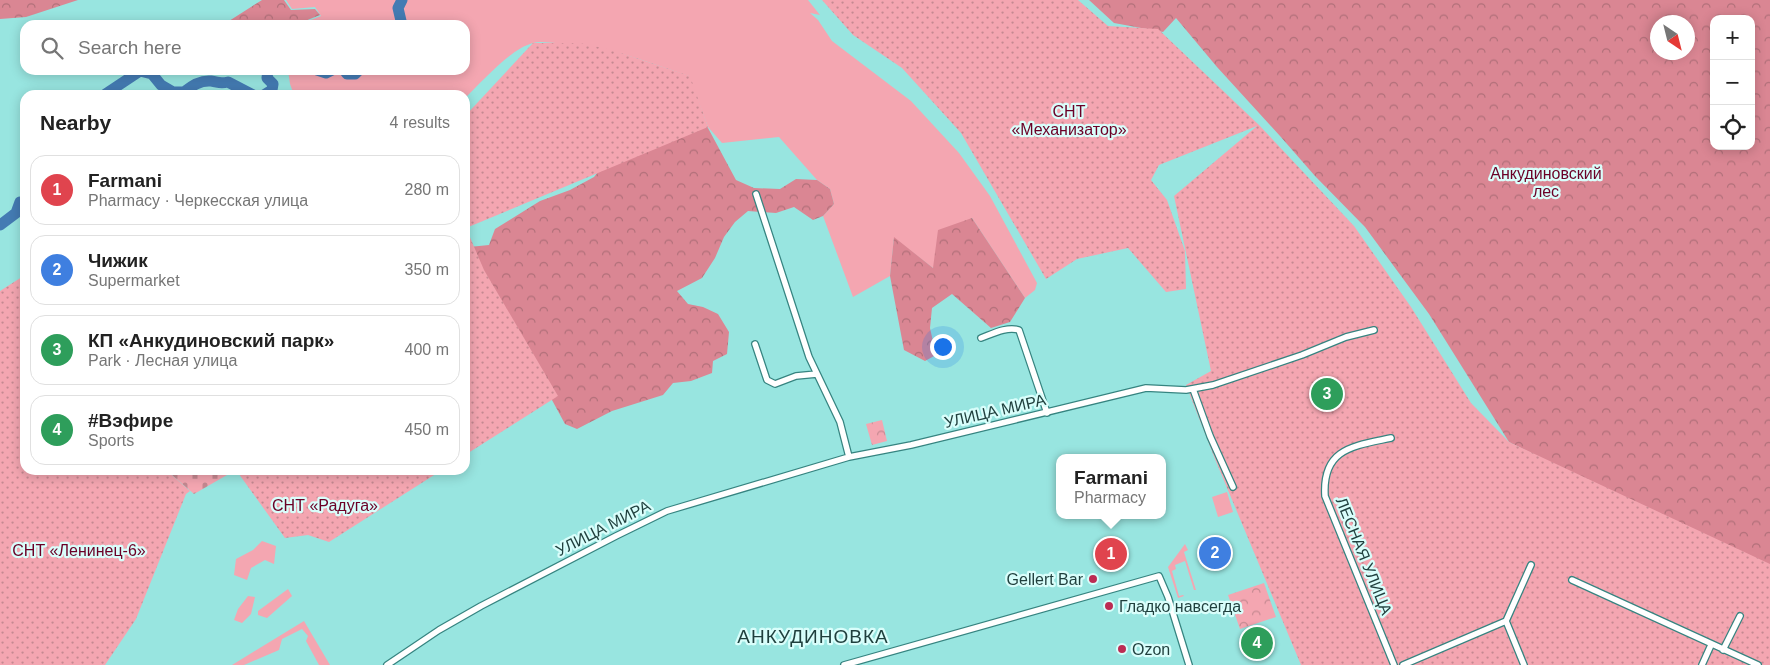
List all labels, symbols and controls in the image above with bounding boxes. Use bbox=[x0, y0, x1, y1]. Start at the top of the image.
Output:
north arrow bbox=[1650, 15, 1695, 60]
map controls bbox=[1710, 15, 1755, 150]
button: + bbox=[1710, 15, 1755, 60]
search box bbox=[20, 20, 470, 75]
icon: search bbox=[38, 34, 66, 62]
text: Search here bbox=[78, 37, 182, 58]
button: − bbox=[1710, 60, 1755, 105]
park label: СНТ «Механизатор» bbox=[1011, 103, 1127, 138]
button: locate bbox=[1710, 105, 1755, 150]
text: Nearby bbox=[40, 111, 111, 134]
text: 4 results bbox=[390, 114, 450, 131]
park label: Анкудиновский лес bbox=[1490, 165, 1602, 200]
text: Farmani bbox=[88, 170, 162, 191]
text: 1 bbox=[53, 181, 61, 198]
text: 280 m bbox=[405, 181, 449, 198]
text: Pharmacy · Черкесская улица bbox=[88, 192, 308, 209]
text: Чижик bbox=[88, 250, 148, 271]
text: 2 bbox=[53, 261, 61, 278]
text: 350 m bbox=[405, 261, 449, 278]
text: Supermarket bbox=[88, 272, 180, 289]
text: КП «Анкудиновский парк» bbox=[88, 330, 334, 351]
your location bbox=[930, 334, 956, 360]
text: 3 bbox=[53, 341, 61, 358]
text: 400 m bbox=[405, 341, 449, 358]
text: Park · Лесная улица bbox=[88, 352, 237, 369]
pin: 3 bbox=[1311, 375, 1343, 413]
street label: УЛИЦА МИРА bbox=[943, 391, 1048, 431]
text: #Вэфире bbox=[88, 410, 173, 431]
text: 4 bbox=[53, 421, 61, 438]
text: 450 m bbox=[405, 421, 449, 438]
text: Sports bbox=[88, 432, 134, 449]
popup bbox=[1056, 454, 1166, 519]
text: Farmani bbox=[1074, 467, 1148, 488]
text: Pharmacy bbox=[1074, 489, 1146, 506]
street label: ЛЕСНАЯ УЛИЦА bbox=[1333, 495, 1395, 617]
park label: СНТ «Радуга» bbox=[272, 497, 378, 514]
street label: УЛИЦА МИРА bbox=[553, 497, 653, 559]
pin: 2 bbox=[1199, 534, 1231, 572]
pin: 1 bbox=[1095, 535, 1127, 573]
park label: СНТ «Ленинец-6» bbox=[12, 542, 146, 559]
place label: Gellert Bar bbox=[1007, 571, 1084, 588]
marker: Gellert Bar bbox=[1087, 573, 1099, 585]
place label: Гладко навсегда bbox=[1119, 598, 1241, 615]
marker: Гладко навсегда bbox=[1103, 600, 1115, 612]
pin: 4 bbox=[1241, 624, 1273, 662]
district label: АНКУДИНОВКА bbox=[737, 626, 889, 647]
place label: Ozon bbox=[1132, 641, 1170, 658]
marker: Ozon bbox=[1116, 643, 1128, 655]

